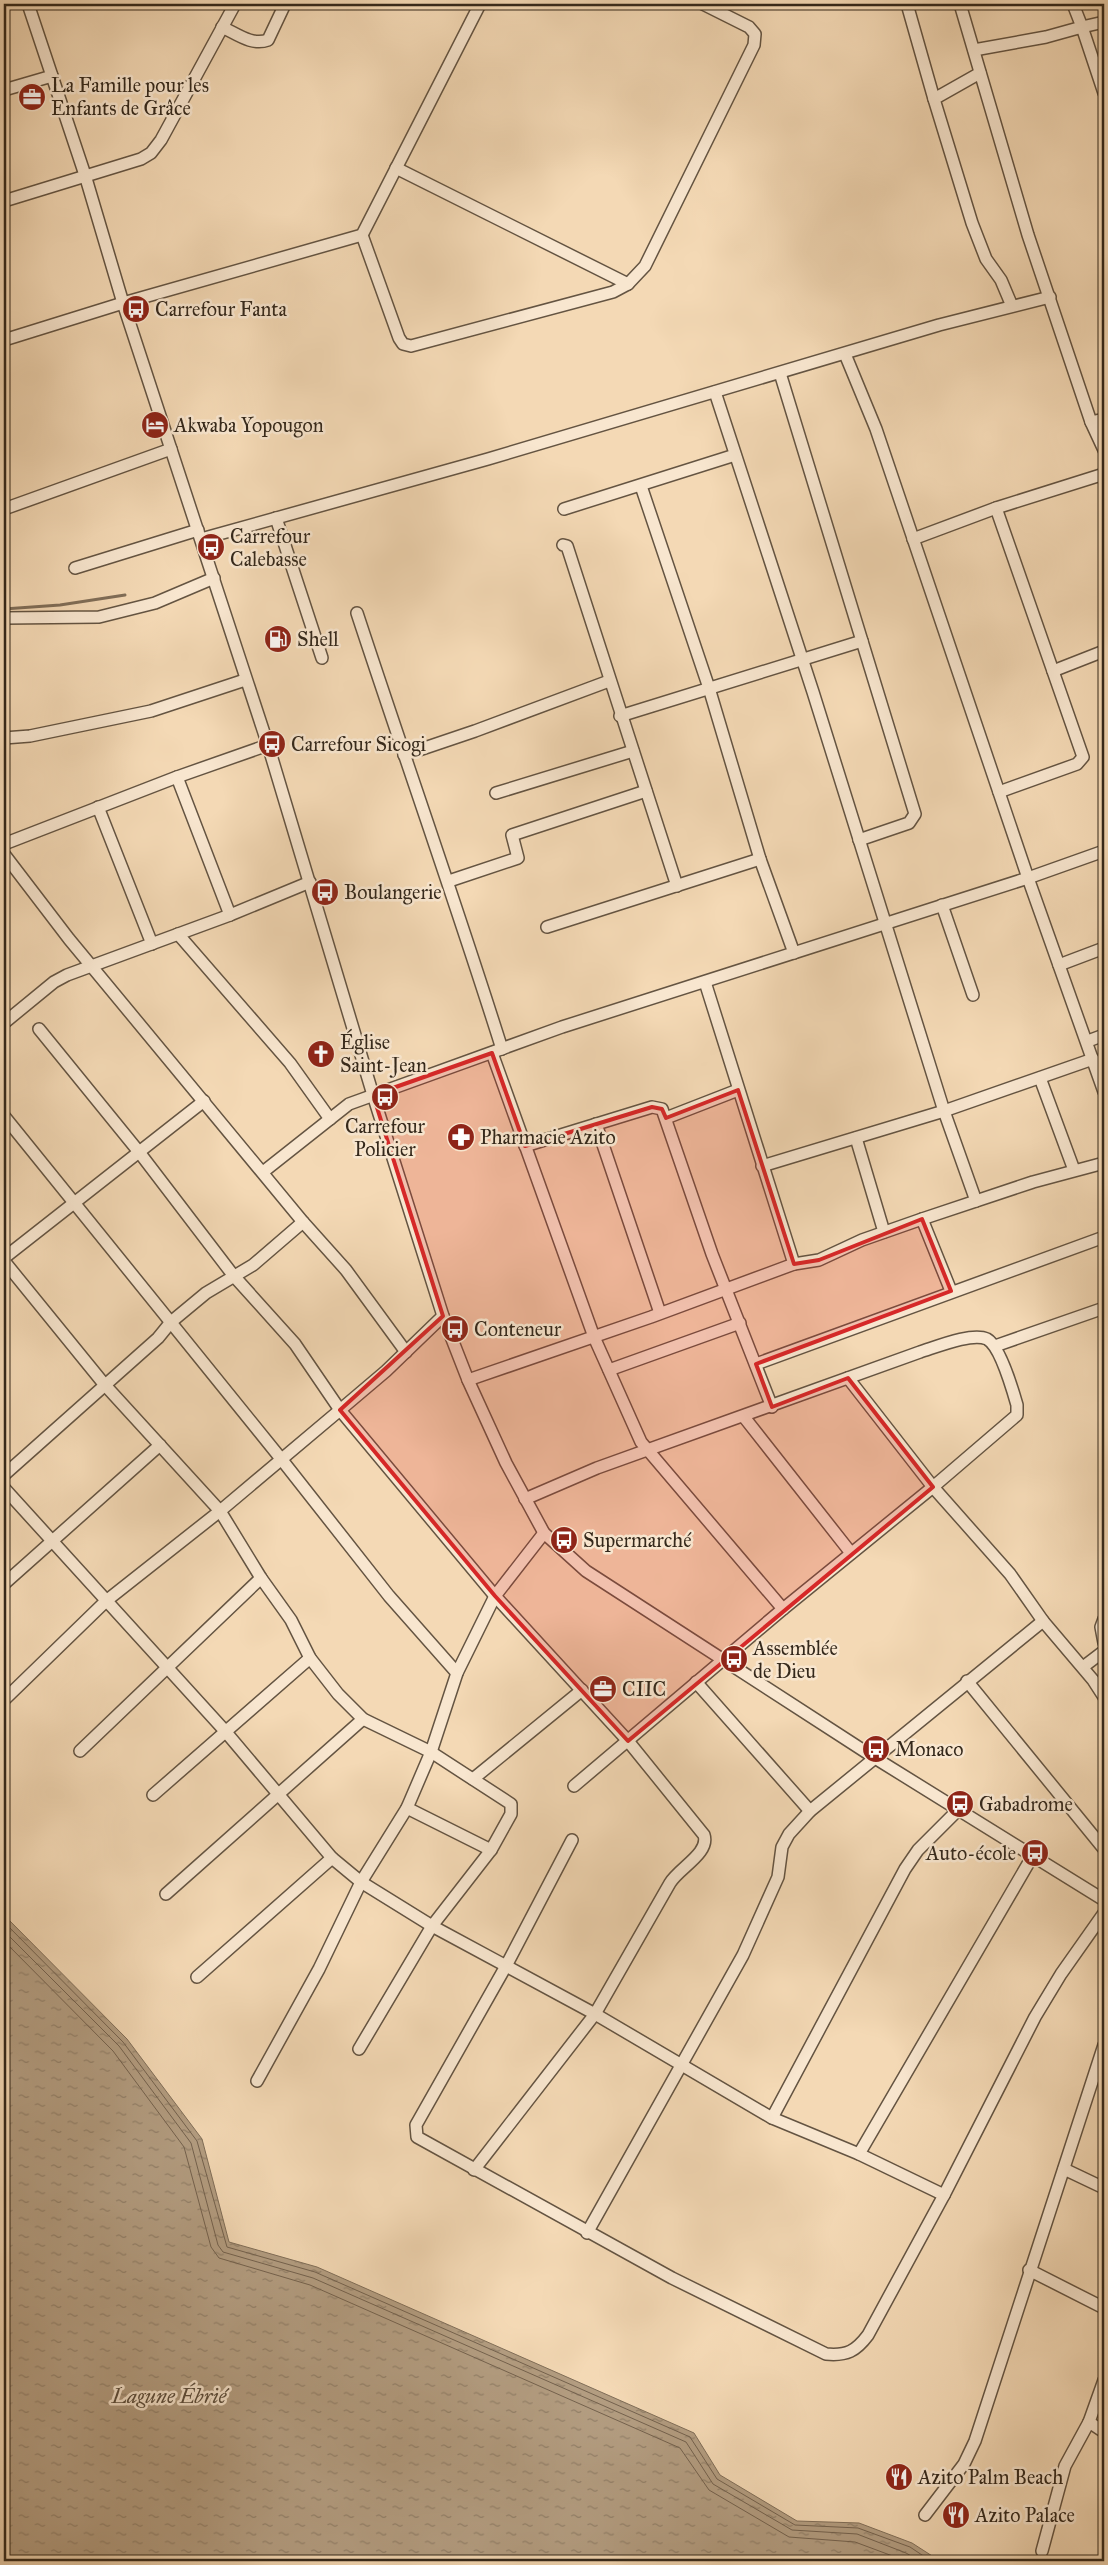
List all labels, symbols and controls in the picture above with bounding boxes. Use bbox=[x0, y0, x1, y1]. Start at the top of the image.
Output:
place label: La Famille pour les Enfants de Grâce bbox=[51, 73, 209, 120]
office icon: La Famille pour les Enfants de Grâce bbox=[17, 82, 47, 112]
bus stop icon: Carrefour Fanta bbox=[121, 294, 151, 324]
place label: Carrefour Fanta bbox=[155, 297, 287, 321]
hotel icon: Akwaba Yopougon bbox=[140, 410, 170, 440]
place label: Akwaba Yopougon bbox=[173, 413, 324, 438]
place label: Carrefour Calebasse bbox=[230, 524, 311, 571]
bus stop icon: Carrefour Calebasse bbox=[196, 532, 226, 562]
fuel station icon: Shell bbox=[263, 624, 293, 654]
place label: Shell bbox=[297, 627, 339, 651]
bus stop icon: Carrefour Sicogi bbox=[257, 729, 287, 759]
place label: Carrefour Sicogi bbox=[291, 732, 426, 757]
bus stop icon: Boulangerie bbox=[310, 877, 340, 907]
place label: Boulangerie bbox=[344, 880, 442, 905]
place label: Église Saint-Jean bbox=[340, 1028, 427, 1078]
church icon: Église Saint-Jean bbox=[306, 1039, 336, 1069]
bus stop icon: Carrefour Policier bbox=[370, 1082, 400, 1112]
place label: Carrefour Policier bbox=[345, 1114, 426, 1161]
pharmacy icon: Pharmacie Azito bbox=[446, 1122, 476, 1152]
place label: Pharmacie Azito bbox=[480, 1125, 616, 1149]
bus stop icon: Conteneur bbox=[440, 1314, 470, 1344]
place label: Conteneur bbox=[474, 1317, 562, 1341]
bus stop icon: Supermarché bbox=[549, 1525, 579, 1555]
place label: Supermarché bbox=[583, 1528, 692, 1552]
place label: Assemblée de Dieu bbox=[752, 1636, 838, 1683]
bus stop icon: Assemblée de Dieu bbox=[719, 1644, 749, 1674]
office icon: CIIC bbox=[588, 1674, 618, 1704]
place label: CIIC bbox=[622, 1677, 666, 1701]
bus stop icon: Monaco bbox=[861, 1734, 891, 1764]
place label: Monaco bbox=[895, 1737, 964, 1761]
bus stop icon: Gabadrome bbox=[945, 1789, 975, 1819]
place label: Gabadrome bbox=[979, 1792, 1073, 1816]
bus stop icon: Auto-école bbox=[1020, 1838, 1050, 1868]
place label: Auto-école bbox=[925, 1841, 1016, 1865]
water label: Lagune Ébrié bbox=[111, 2382, 230, 2409]
restaurant icon: Azito Palm Beach bbox=[884, 2462, 914, 2492]
place label: Azito Palm Beach bbox=[917, 2465, 1063, 2489]
restaurant icon: Azito Palace bbox=[941, 2500, 971, 2530]
place label: Azito Palace bbox=[974, 2503, 1075, 2527]

